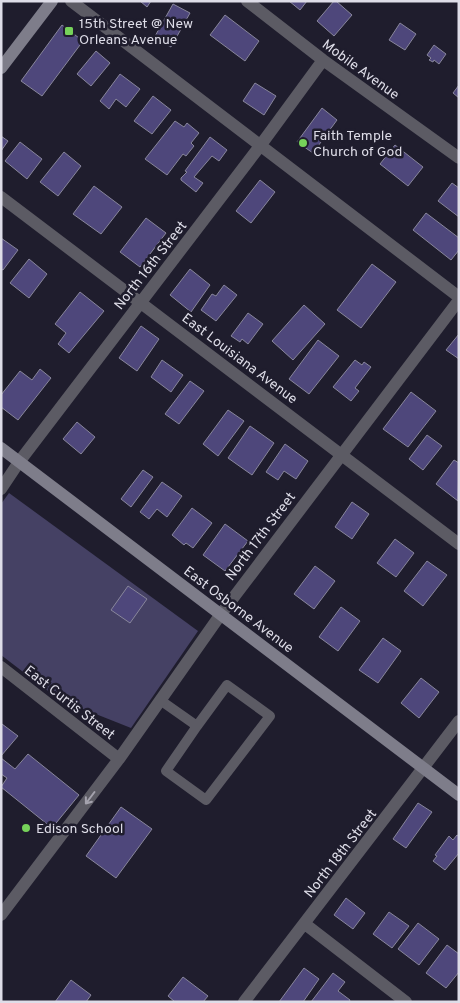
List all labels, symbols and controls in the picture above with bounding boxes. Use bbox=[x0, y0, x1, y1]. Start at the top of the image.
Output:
place label: 15th Street @ New Orleans Avenue bbox=[79, 16, 193, 49]
marker: 15th Street @ New Orleans Avenue bbox=[63, 25, 75, 37]
street label: Mobile Avenue bbox=[318, 37, 402, 104]
place label: Faith Temple Church of God bbox=[313, 128, 402, 161]
marker: Faith Temple Church of God bbox=[297, 137, 309, 149]
street label: North 16th Street bbox=[111, 218, 191, 314]
street label: East Louisiana Avenue bbox=[178, 310, 300, 408]
street label: North 17th Street bbox=[222, 489, 300, 584]
street label: East Osborne Avenue bbox=[180, 563, 297, 657]
street label: East Curtis Street bbox=[20, 663, 118, 744]
one-way arrow bbox=[84, 791, 95, 804]
street label: North 18th Street bbox=[301, 806, 381, 902]
place label: Edison School bbox=[36, 821, 123, 838]
marker: Edison School bbox=[20, 822, 32, 834]

